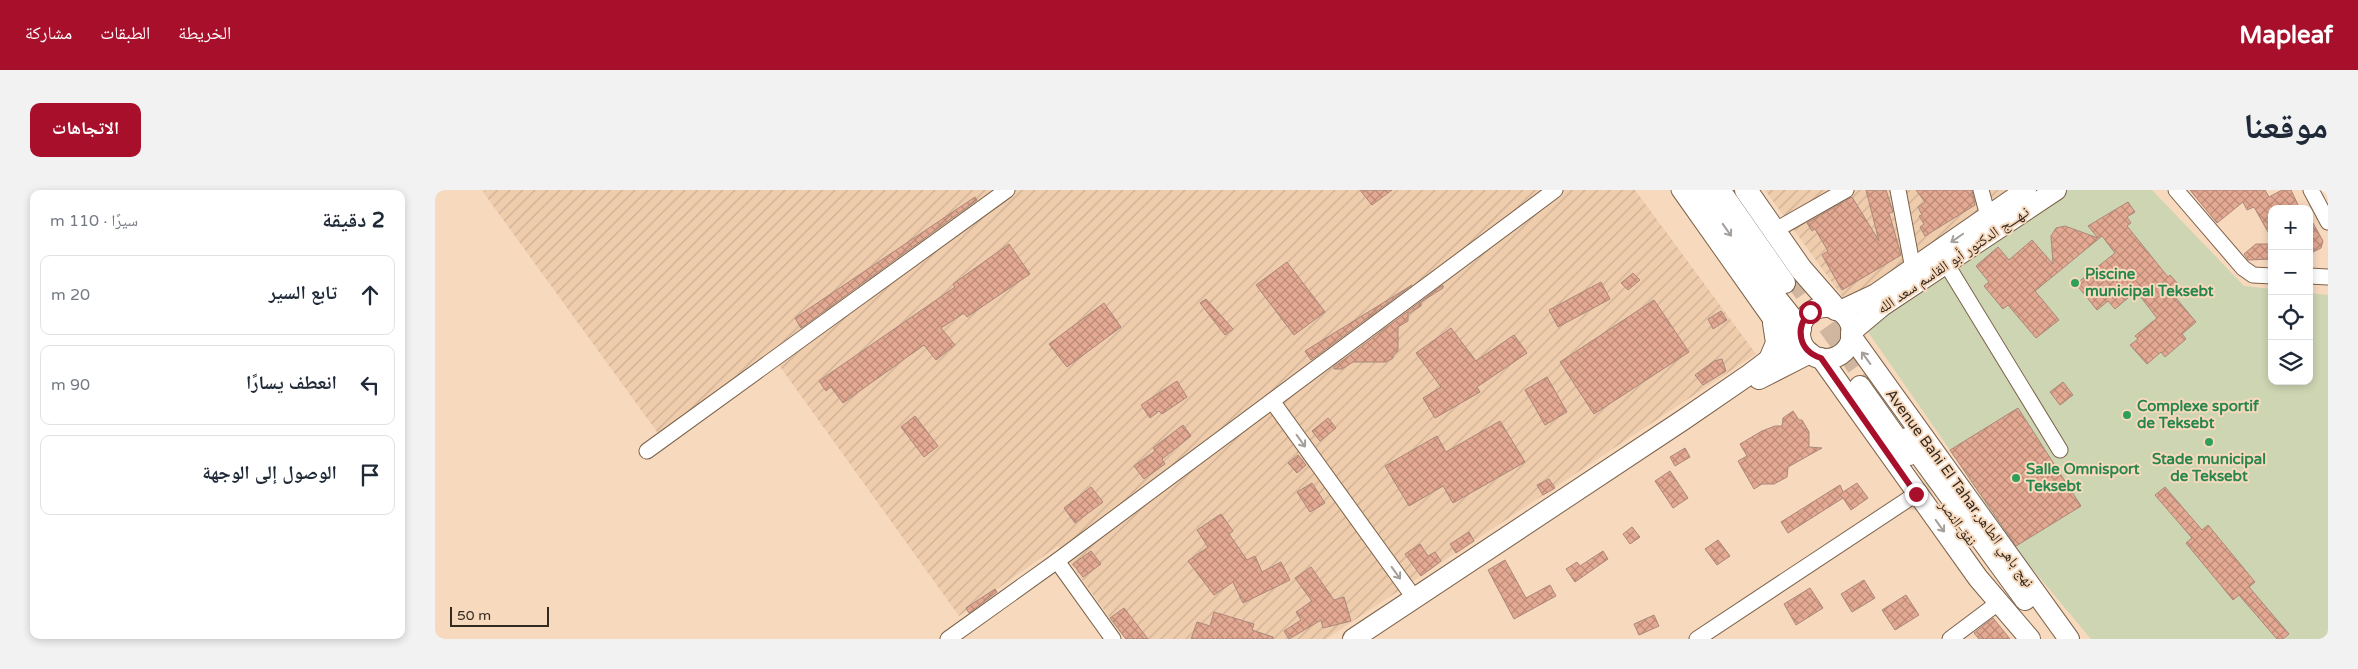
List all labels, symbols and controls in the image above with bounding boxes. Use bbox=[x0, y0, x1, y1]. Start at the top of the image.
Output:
text: Mapleaf bbox=[2239, 21, 2333, 50]
text: مشاركة bbox=[25, 22, 72, 44]
text: الطبقات bbox=[100, 22, 150, 44]
text: الخريطة bbox=[178, 22, 231, 44]
button: الاتجاهات bbox=[30, 103, 141, 157]
text: موقعنا bbox=[2243, 106, 2328, 148]
street label: نـهـــج الدكتور أبو القاسم سعد الله bbox=[1874, 202, 2033, 318]
map controls bbox=[2268, 205, 2313, 385]
button: + bbox=[2268, 205, 2313, 250]
text: 2 دقيقة bbox=[322, 208, 385, 233]
text: سيرًا · 110 m bbox=[50, 211, 138, 231]
one-way arrow bbox=[1722, 223, 1732, 237]
one-way arrow bbox=[1950, 233, 1964, 243]
button: − bbox=[2268, 250, 2313, 295]
place label: Piscine municipal Teksebt bbox=[2085, 265, 2214, 301]
marker: Piscine municipal Teksebt bbox=[2069, 277, 2081, 289]
icon: ahead bbox=[356, 281, 384, 309]
text: تابع السير bbox=[269, 282, 337, 304]
text: 20 m bbox=[51, 285, 90, 305]
button: locate bbox=[2268, 295, 2313, 340]
route start bbox=[1799, 301, 1822, 324]
button: layers bbox=[2268, 340, 2313, 385]
one-way arrow bbox=[1861, 352, 1872, 366]
icon: left bbox=[356, 371, 384, 399]
text: انعطف يسارًا bbox=[246, 372, 337, 394]
text: 90 m bbox=[51, 375, 90, 395]
street label: Avenue Bahi El Tahar,نهج باهي الطاهر bbox=[1880, 385, 2038, 592]
place label: Complexe sportif de Teksebt bbox=[2137, 397, 2259, 432]
marker: Complexe sportif de Teksebt bbox=[2121, 409, 2133, 421]
one-way arrow bbox=[1296, 434, 1306, 448]
marker: Stade municipal de Teksebt bbox=[2203, 436, 2215, 448]
place label: Stade municipal de Teksebt bbox=[2152, 450, 2266, 485]
place label: Salle Omnisport Teksebt bbox=[2025, 460, 2140, 495]
icon: arrive bbox=[356, 461, 384, 489]
text: الوصول إلى الوجهة bbox=[202, 462, 337, 484]
marker: Salle Omnisport Teksebt bbox=[2010, 472, 2022, 484]
route end bbox=[1905, 483, 1928, 506]
street label: نفق النصر bbox=[1934, 496, 1981, 550]
one-way arrow bbox=[1935, 519, 1945, 533]
one-way arrow bbox=[1391, 566, 1401, 580]
scale bar bbox=[450, 604, 549, 627]
text: 50 m bbox=[457, 607, 491, 624]

